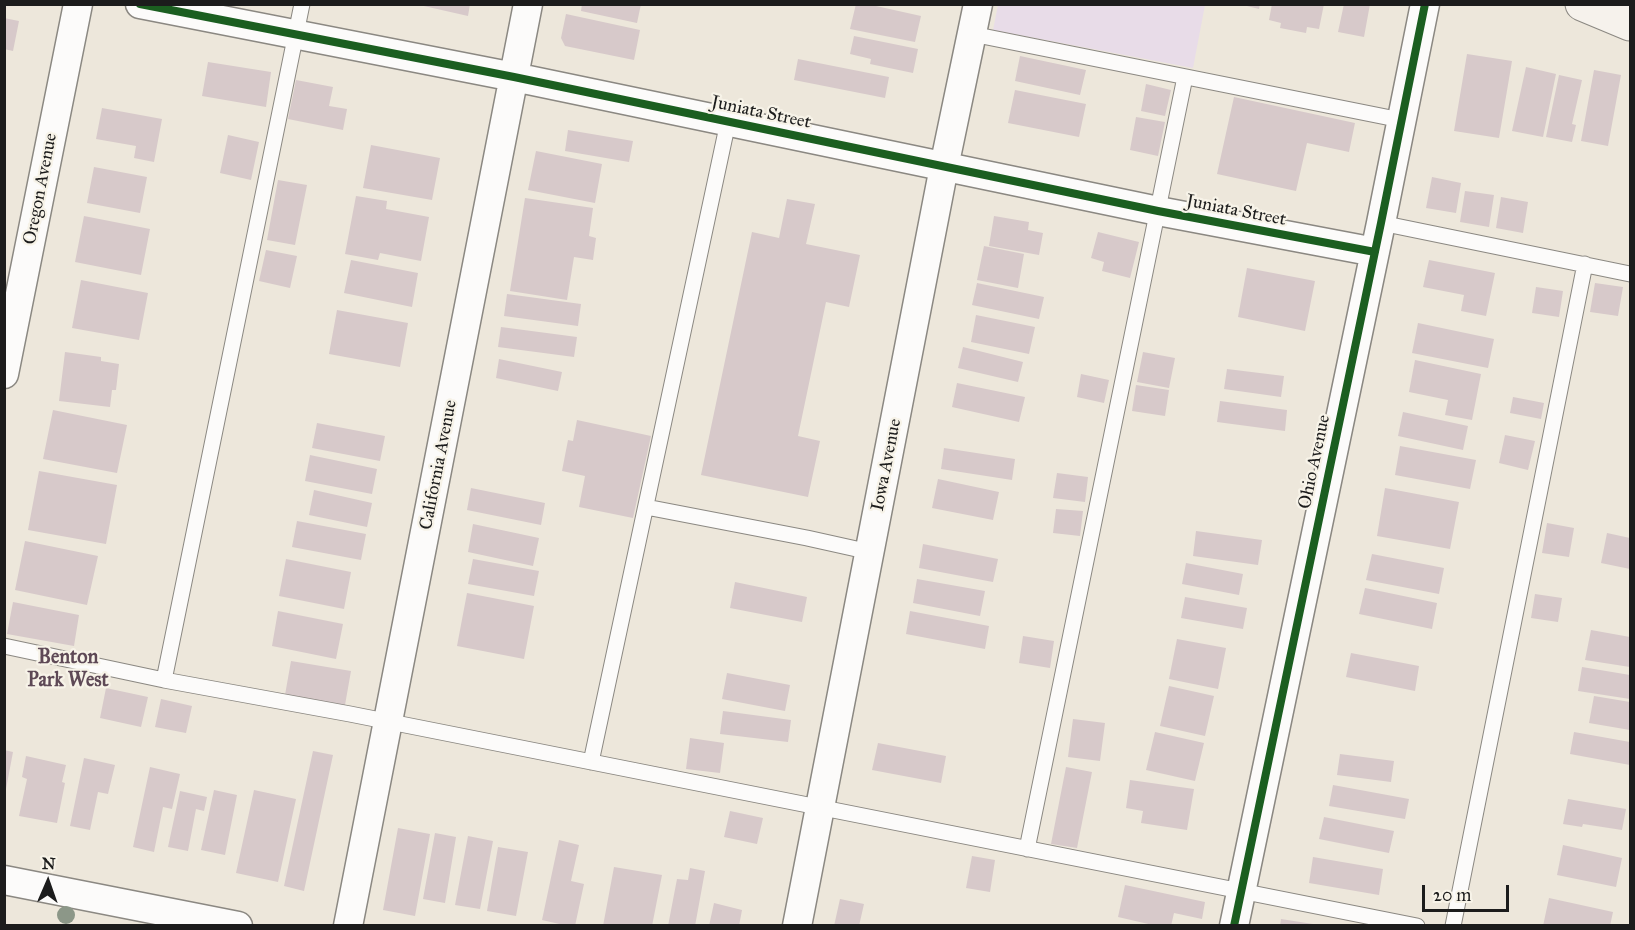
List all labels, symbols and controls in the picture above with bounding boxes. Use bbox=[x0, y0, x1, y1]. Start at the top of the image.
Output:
street label: Juniata Street bbox=[709, 92, 813, 134]
street label: Oregon Avenue bbox=[20, 131, 62, 247]
street label: Juniata Street bbox=[1184, 191, 1288, 231]
street label: California Avenue bbox=[416, 398, 462, 532]
street label: Ohio Avenue bbox=[1294, 413, 1336, 511]
street label: Iowa Avenue bbox=[867, 417, 907, 513]
district label: Benton Park West bbox=[27, 646, 109, 693]
north arrow bbox=[18, 852, 78, 912]
text: N bbox=[42, 854, 56, 873]
scale bar bbox=[1425, 873, 1512, 911]
text: 20 m bbox=[1433, 884, 1471, 906]

